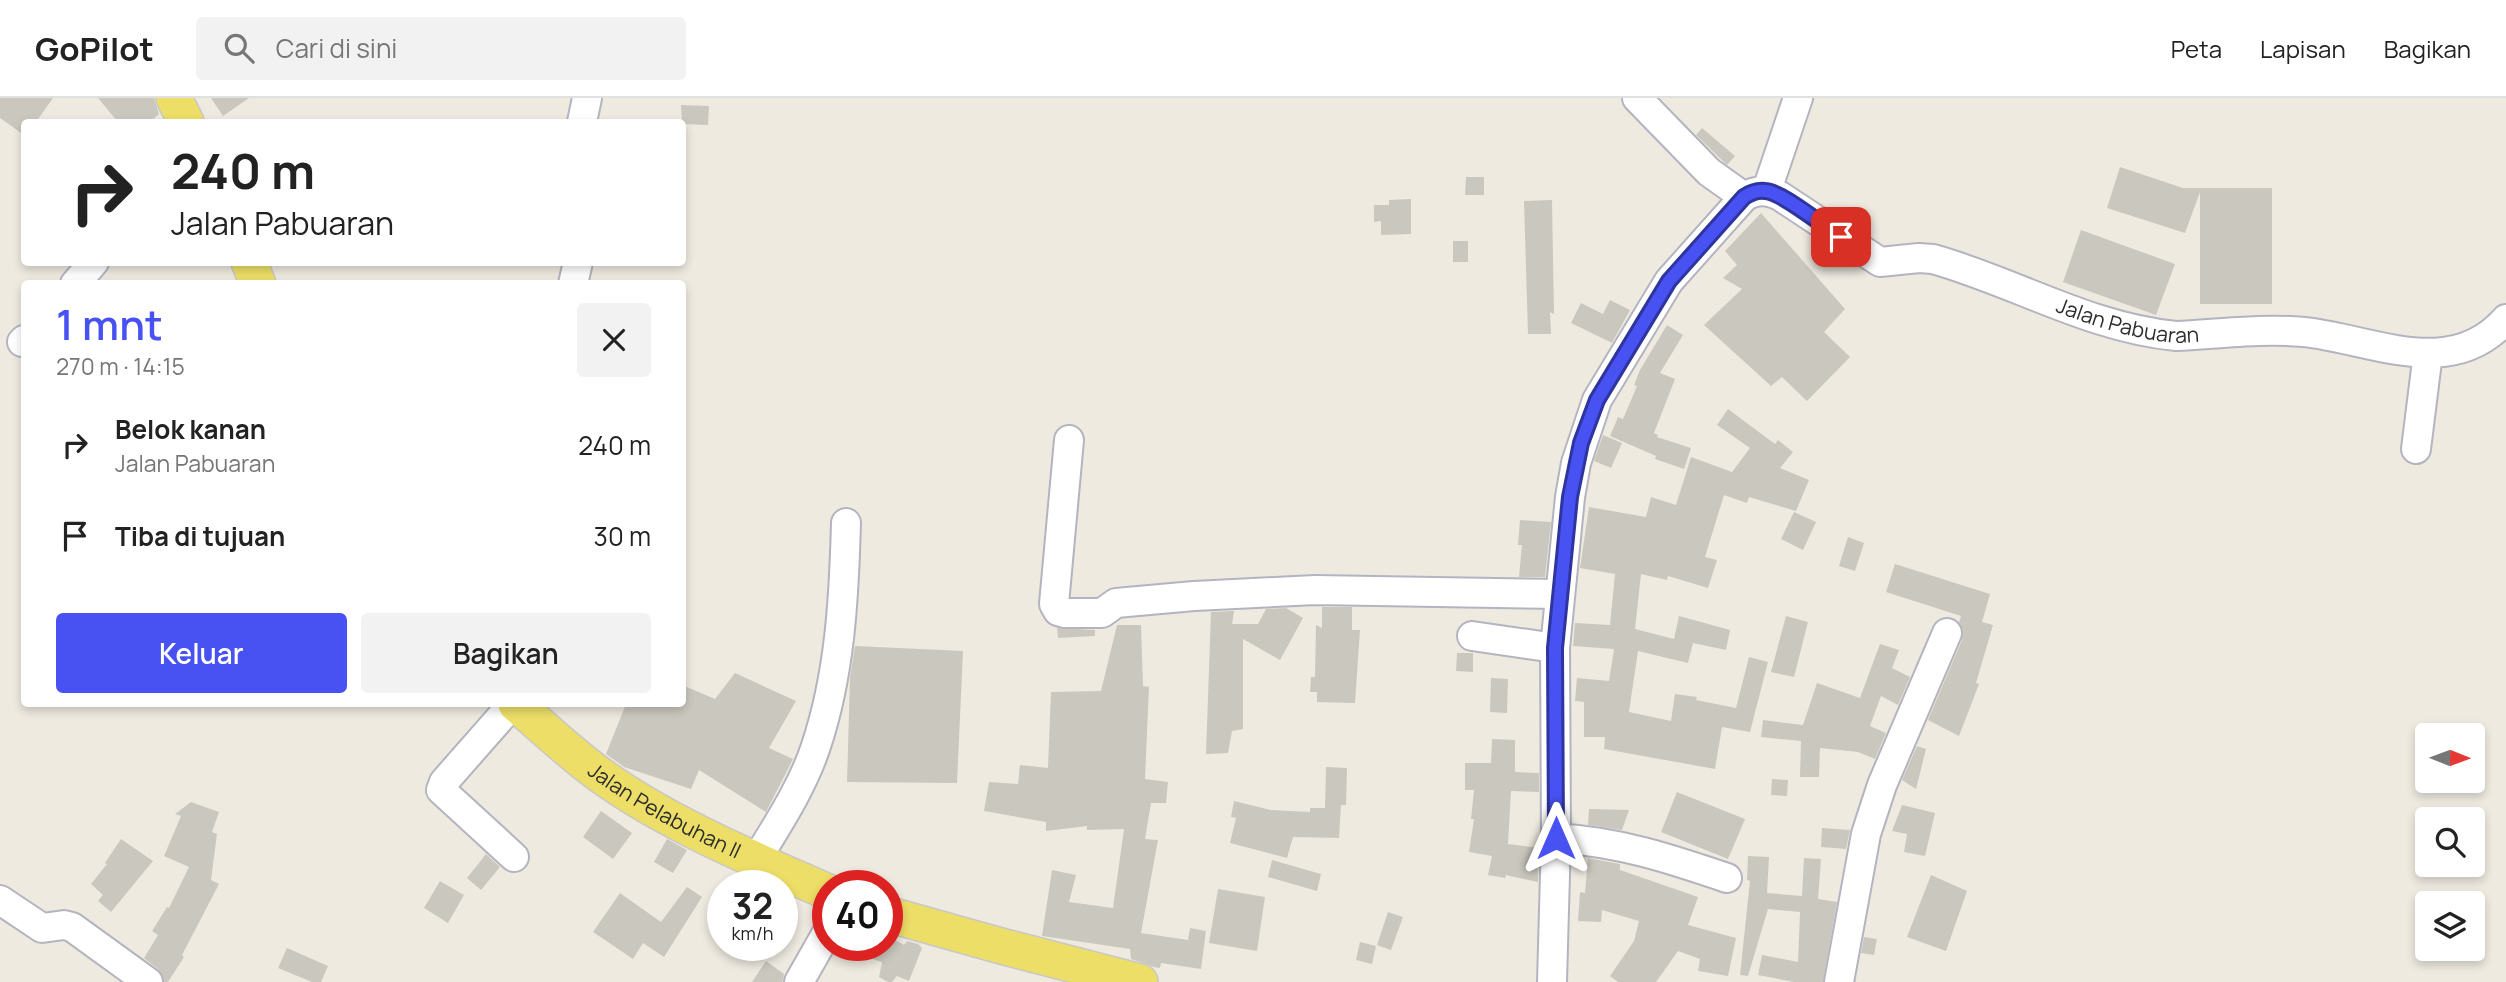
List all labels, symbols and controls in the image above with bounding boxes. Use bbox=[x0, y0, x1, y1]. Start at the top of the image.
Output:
search box bbox=[196, 17, 686, 80]
text: GoPilot bbox=[35, 26, 154, 71]
icon: search bbox=[220, 29, 258, 67]
text: Cari di sini bbox=[276, 30, 397, 66]
text: Peta bbox=[2171, 32, 2222, 65]
text: Lapisan bbox=[2260, 32, 2346, 65]
text: Bagikan bbox=[2384, 32, 2471, 65]
text: 240 m bbox=[171, 137, 315, 204]
icon: right bbox=[56, 147, 147, 238]
text: Jalan Pabuaran bbox=[171, 201, 394, 245]
pin bbox=[1811, 207, 1871, 267]
icon: arrive bbox=[1822, 218, 1860, 256]
street label: Jalan Pabuaran bbox=[2053, 291, 2200, 349]
text: 1 mnt bbox=[56, 295, 163, 353]
button: close bbox=[577, 303, 651, 377]
text: 270 m · 14:15 bbox=[56, 350, 185, 382]
text: Belok kanan bbox=[115, 411, 266, 447]
icon: right bbox=[56, 426, 94, 464]
text: 240 m bbox=[578, 427, 651, 463]
text: Jalan Pabuaran bbox=[115, 447, 275, 479]
icon: arrive bbox=[56, 517, 94, 555]
text: Tiba di tujuan bbox=[115, 518, 285, 554]
text: 30 m bbox=[594, 518, 651, 554]
button: Keluar bbox=[56, 613, 347, 693]
button: Bagikan bbox=[361, 613, 651, 693]
north arrow bbox=[2415, 723, 2485, 793]
map controls bbox=[2415, 723, 2485, 961]
street label: Jalan Pelabuhan II bbox=[583, 756, 746, 864]
position arrow bbox=[1519, 801, 1593, 875]
button: search bbox=[2415, 807, 2485, 877]
speed limit sign: 40 bbox=[812, 870, 903, 961]
text: 32 bbox=[732, 882, 773, 930]
button: layers bbox=[2415, 891, 2485, 961]
text: km/h bbox=[732, 921, 773, 945]

